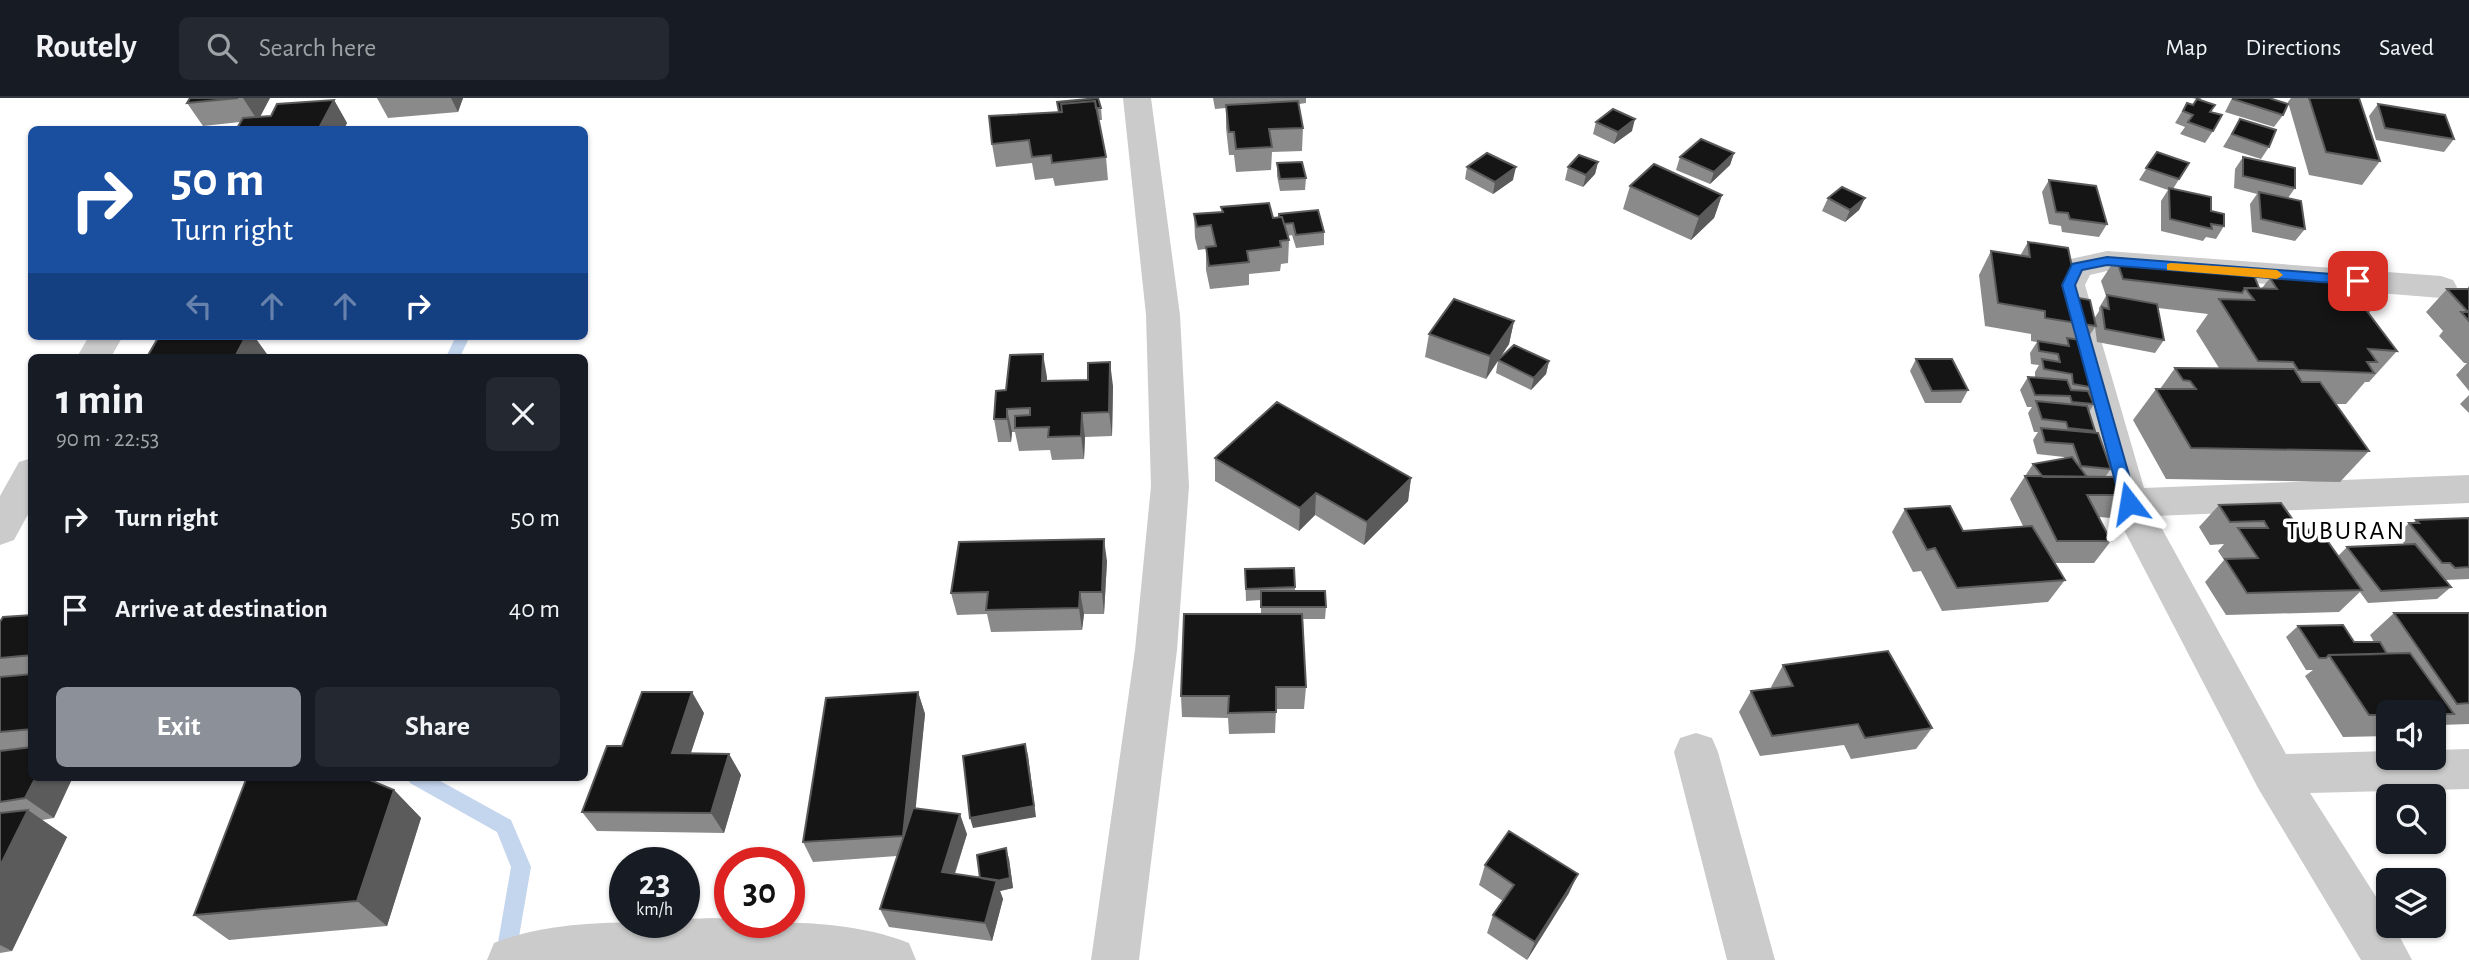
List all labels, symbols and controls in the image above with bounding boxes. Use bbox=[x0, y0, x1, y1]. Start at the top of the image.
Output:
search box bbox=[179, 17, 669, 80]
icon: search bbox=[203, 29, 241, 67]
text: Routely bbox=[35, 31, 137, 64]
text: Search here bbox=[259, 35, 376, 61]
text: Map bbox=[2165, 36, 2207, 60]
text: Directions bbox=[2245, 36, 2341, 60]
text: Saved bbox=[2379, 36, 2434, 60]
icon: right bbox=[56, 154, 147, 245]
text: 50 m bbox=[171, 156, 265, 205]
text: Turn right bbox=[171, 214, 293, 246]
pin bbox=[2328, 251, 2388, 311]
icon: arrive bbox=[2339, 262, 2377, 300]
icon: left bbox=[180, 287, 218, 325]
icon: ahead bbox=[253, 287, 291, 325]
icon: ahead bbox=[326, 287, 364, 325]
icon: right bbox=[399, 287, 437, 325]
button: close bbox=[486, 377, 560, 451]
text: 1 min bbox=[56, 379, 145, 421]
text: 90 m · 22:53 bbox=[56, 428, 159, 451]
position arrow bbox=[2092, 466, 2166, 540]
icon: right bbox=[56, 500, 94, 538]
text: Turn right bbox=[115, 505, 218, 531]
text: 50 m bbox=[510, 505, 560, 531]
district label: TUBURAN bbox=[2286, 518, 2406, 544]
icon: arrive bbox=[56, 591, 94, 629]
text: Arrive at destination bbox=[115, 596, 328, 622]
text: 40 m bbox=[509, 596, 560, 622]
button: Exit bbox=[56, 687, 301, 767]
button: Share bbox=[315, 687, 560, 767]
map controls bbox=[2376, 700, 2446, 938]
button: sound bbox=[2376, 700, 2446, 770]
button: search bbox=[2376, 784, 2446, 854]
speed limit sign: 30 bbox=[714, 847, 805, 938]
text: 23 bbox=[639, 866, 670, 901]
button: layers bbox=[2376, 868, 2446, 938]
text: km/h bbox=[636, 901, 673, 919]

